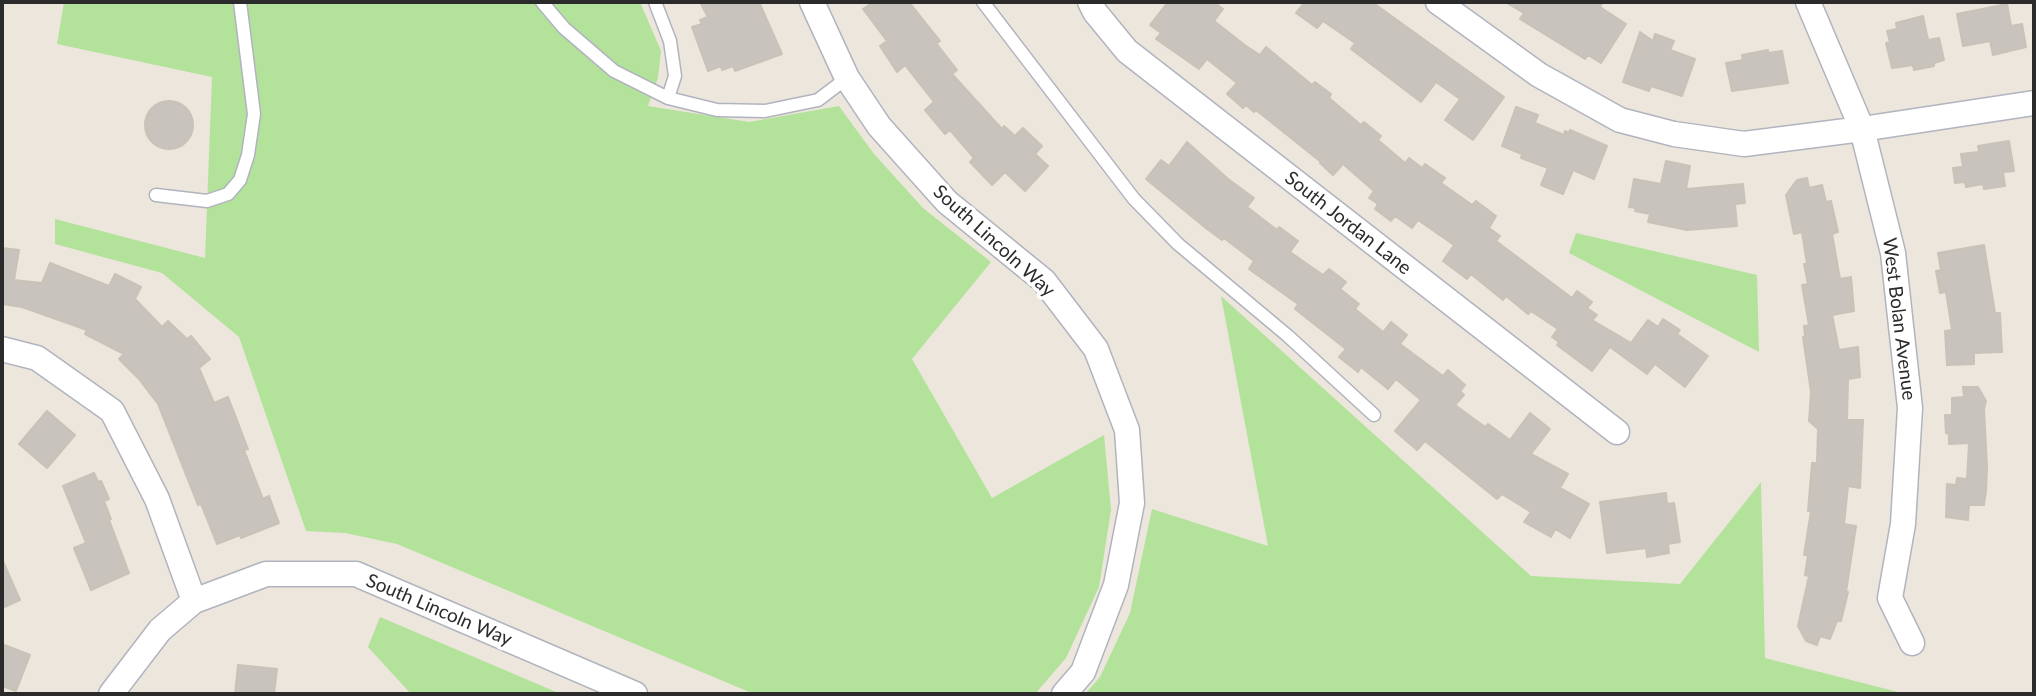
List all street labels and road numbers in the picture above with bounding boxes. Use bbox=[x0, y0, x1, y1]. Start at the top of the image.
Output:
street label: South Jordan Lane bbox=[1280, 167, 1416, 279]
street label: South Lincoln Way bbox=[928, 180, 1060, 302]
street label: West Bolan Avenue bbox=[1878, 236, 1920, 402]
street label: South Lincoln Way bbox=[363, 569, 515, 651]

